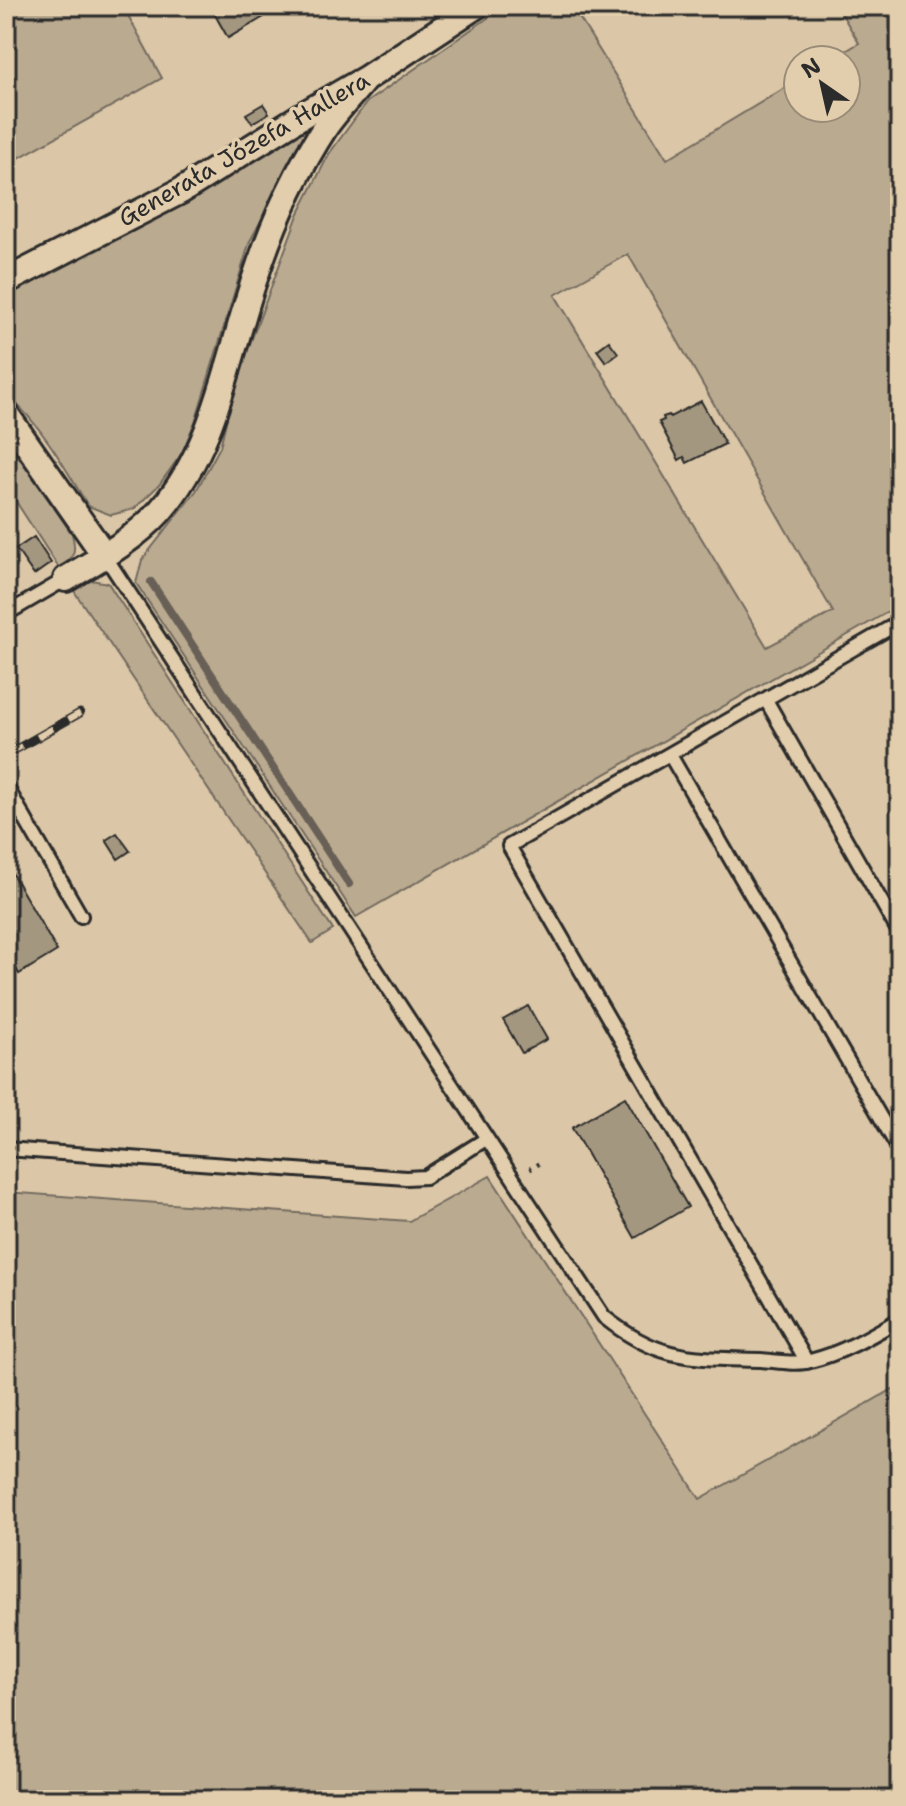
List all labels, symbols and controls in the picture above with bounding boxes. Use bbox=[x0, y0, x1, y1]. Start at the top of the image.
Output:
north arrow bbox=[782, 44, 862, 124]
text: N bbox=[796, 51, 826, 85]
street label: Generała Józefa Hallera bbox=[113, 64, 375, 234]

